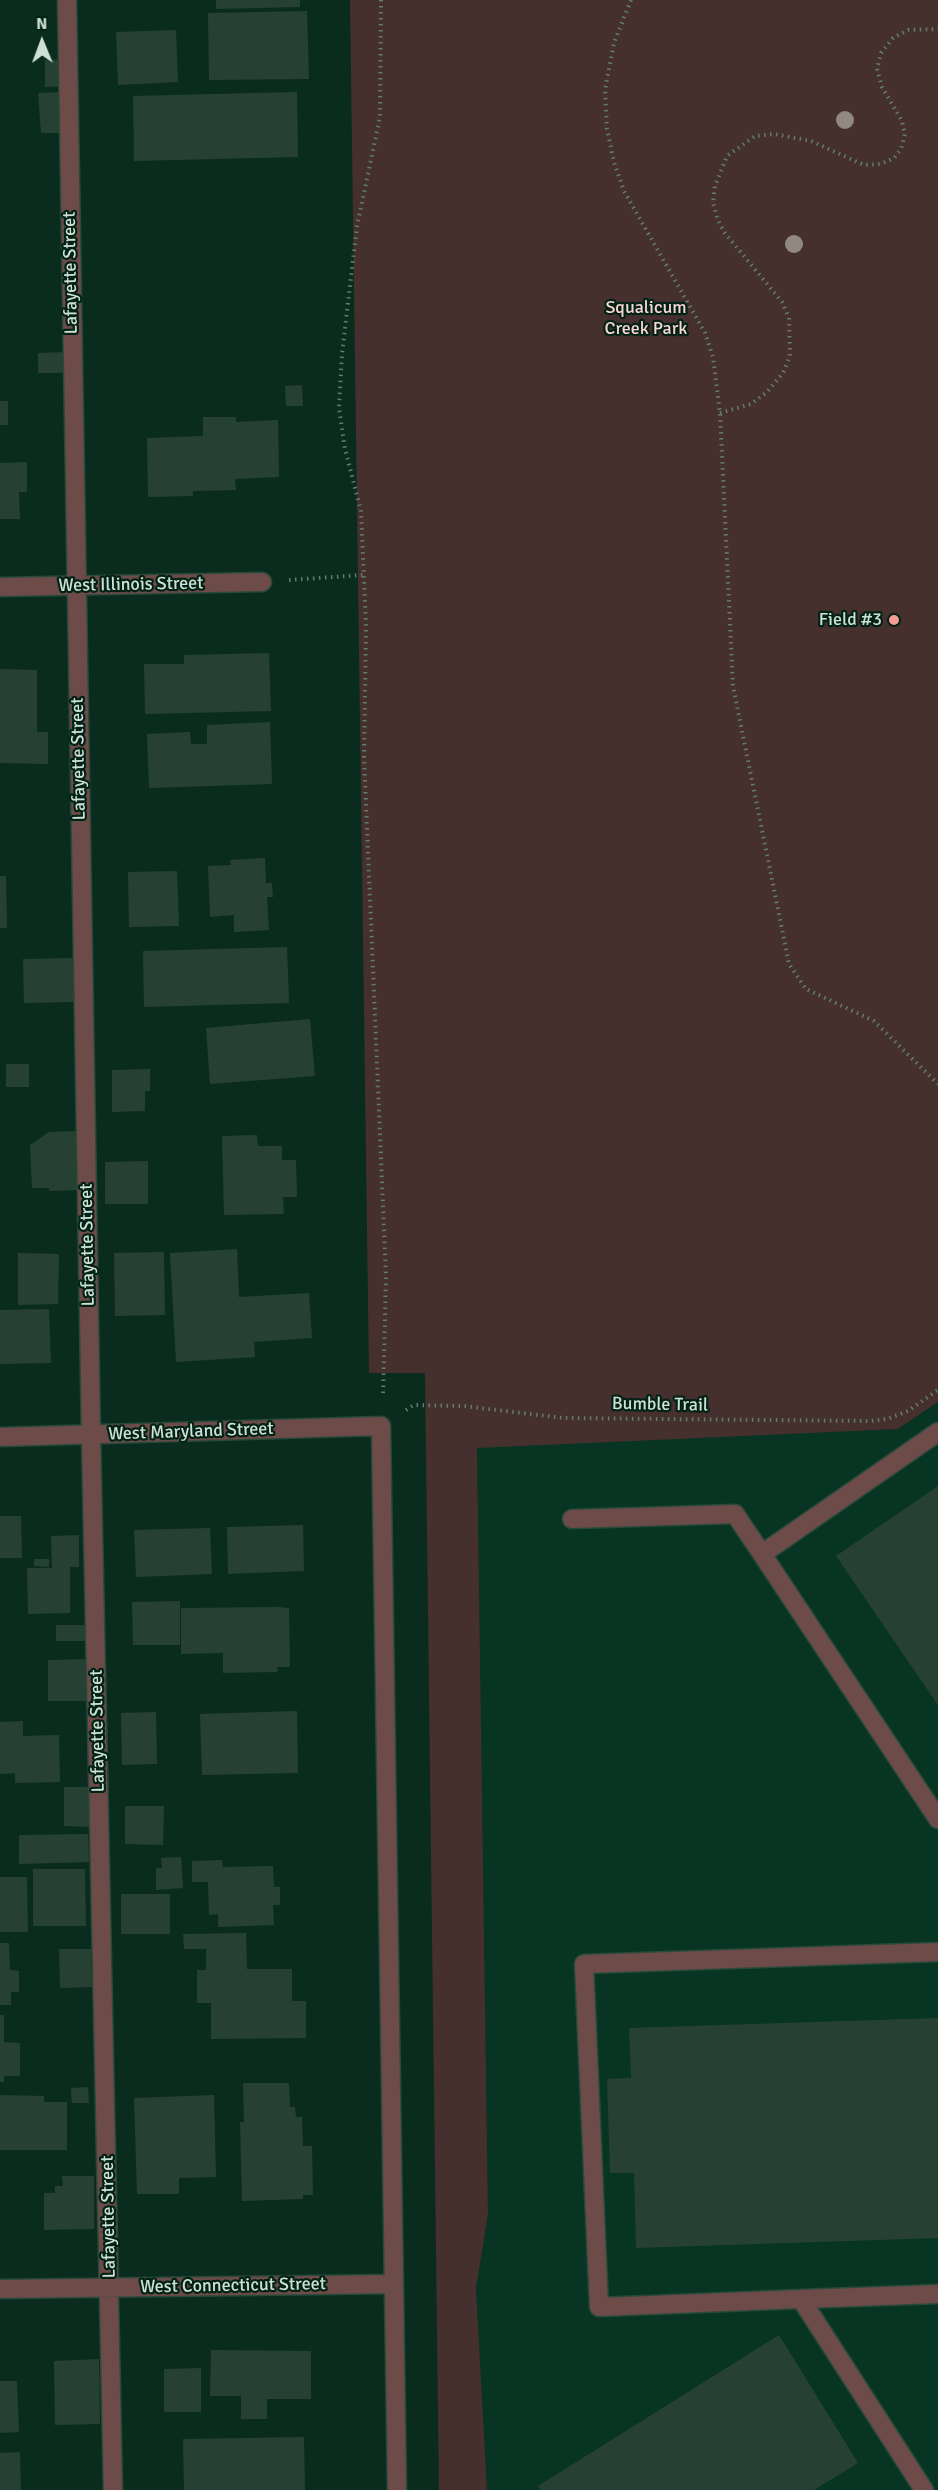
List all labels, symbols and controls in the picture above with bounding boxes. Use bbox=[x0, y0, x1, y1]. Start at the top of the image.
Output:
north arrow bbox=[12, 12, 72, 72]
text: N bbox=[36, 14, 47, 34]
street label: Lafayette Street bbox=[59, 211, 83, 335]
park label: Squalicum Creek Park bbox=[605, 297, 687, 340]
street label: West Illinois Street bbox=[58, 573, 204, 597]
place label: Field #3 bbox=[819, 609, 882, 631]
marker: Field #3 bbox=[887, 613, 901, 627]
street label: Lafayette Street bbox=[67, 697, 91, 821]
street label: Lafayette Street bbox=[76, 1183, 100, 1307]
street label: Bumble Trail bbox=[612, 1393, 708, 1417]
street label: West Maryland Street bbox=[108, 1418, 274, 1446]
street label: Lafayette Street bbox=[86, 1669, 110, 1793]
street label: Lafayette Street bbox=[97, 2155, 121, 2279]
street label: West Connecticut Street bbox=[140, 2274, 326, 2298]

